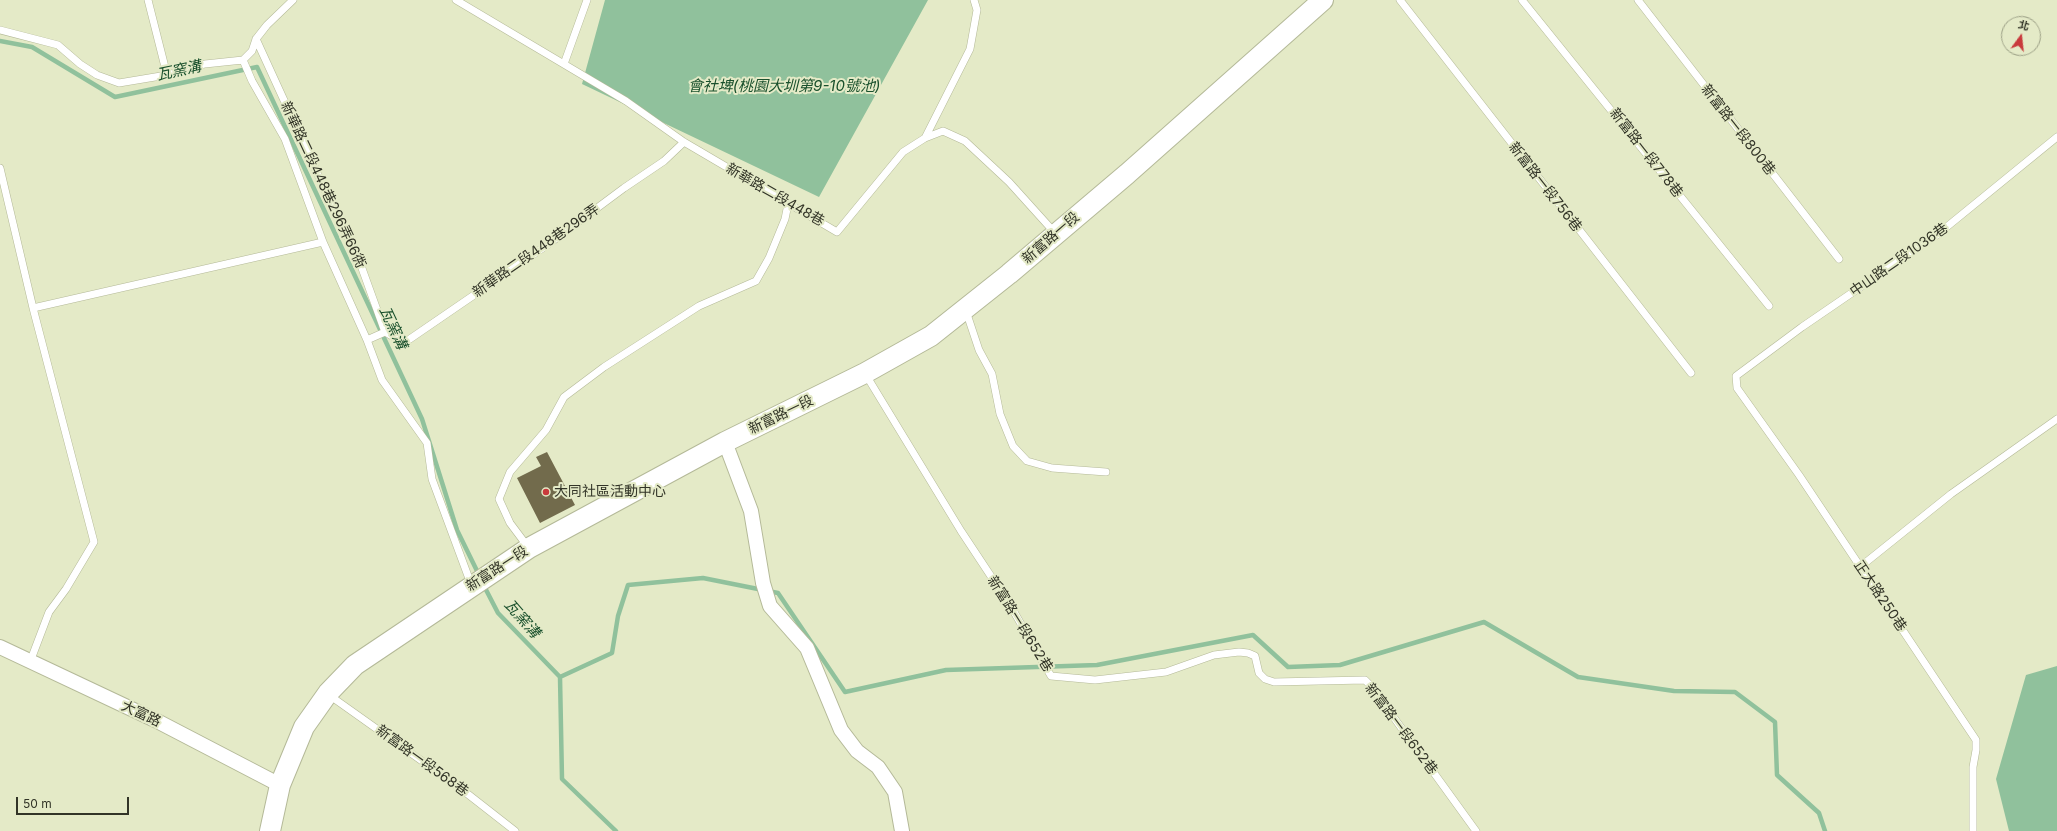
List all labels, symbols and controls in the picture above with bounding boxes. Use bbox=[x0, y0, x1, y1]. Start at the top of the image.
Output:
north arrow bbox=[2001, 16, 2041, 56]
text: 北 bbox=[2017, 17, 2031, 34]
water label: 瓦窯溝 bbox=[155, 58, 203, 84]
water label: 會社埤(桃園大圳第9-10號池) bbox=[688, 77, 880, 95]
street label: 新富路一段800巷 bbox=[1697, 81, 1779, 179]
street label: 新華路二段448巷296弄66衖 bbox=[277, 99, 369, 271]
street label: 新富路一段778巷 bbox=[1606, 105, 1686, 201]
street label: 新富路一段756巷 bbox=[1505, 139, 1585, 235]
street label: 新華路二段448巷 bbox=[723, 160, 827, 230]
street label: 新華路二段448巷296弄 bbox=[469, 201, 603, 301]
street label: 新富路一段 bbox=[1019, 209, 1083, 267]
street label: 中山路二段1036巷 bbox=[1847, 220, 1951, 300]
water label: 瓦窯溝 bbox=[375, 304, 411, 352]
street label: 新富路一段 bbox=[746, 392, 816, 438]
place label: 大同社區活動中心 bbox=[554, 484, 666, 500]
marker: 大同社區活動中心 bbox=[541, 487, 551, 497]
street label: 新富路一段 bbox=[463, 543, 531, 595]
street label: 正大路250巷 bbox=[1850, 557, 1910, 635]
street label: 新富路一段652巷 bbox=[984, 573, 1056, 675]
water label: 瓦窯溝 bbox=[500, 596, 544, 642]
street label: 新富路一段652巷 bbox=[1361, 680, 1441, 778]
street label: 大富路 bbox=[118, 698, 164, 730]
street label: 新富路一段568巷 bbox=[373, 722, 471, 800]
scale bar bbox=[18, 789, 131, 815]
text: 50 m bbox=[23, 796, 52, 811]

